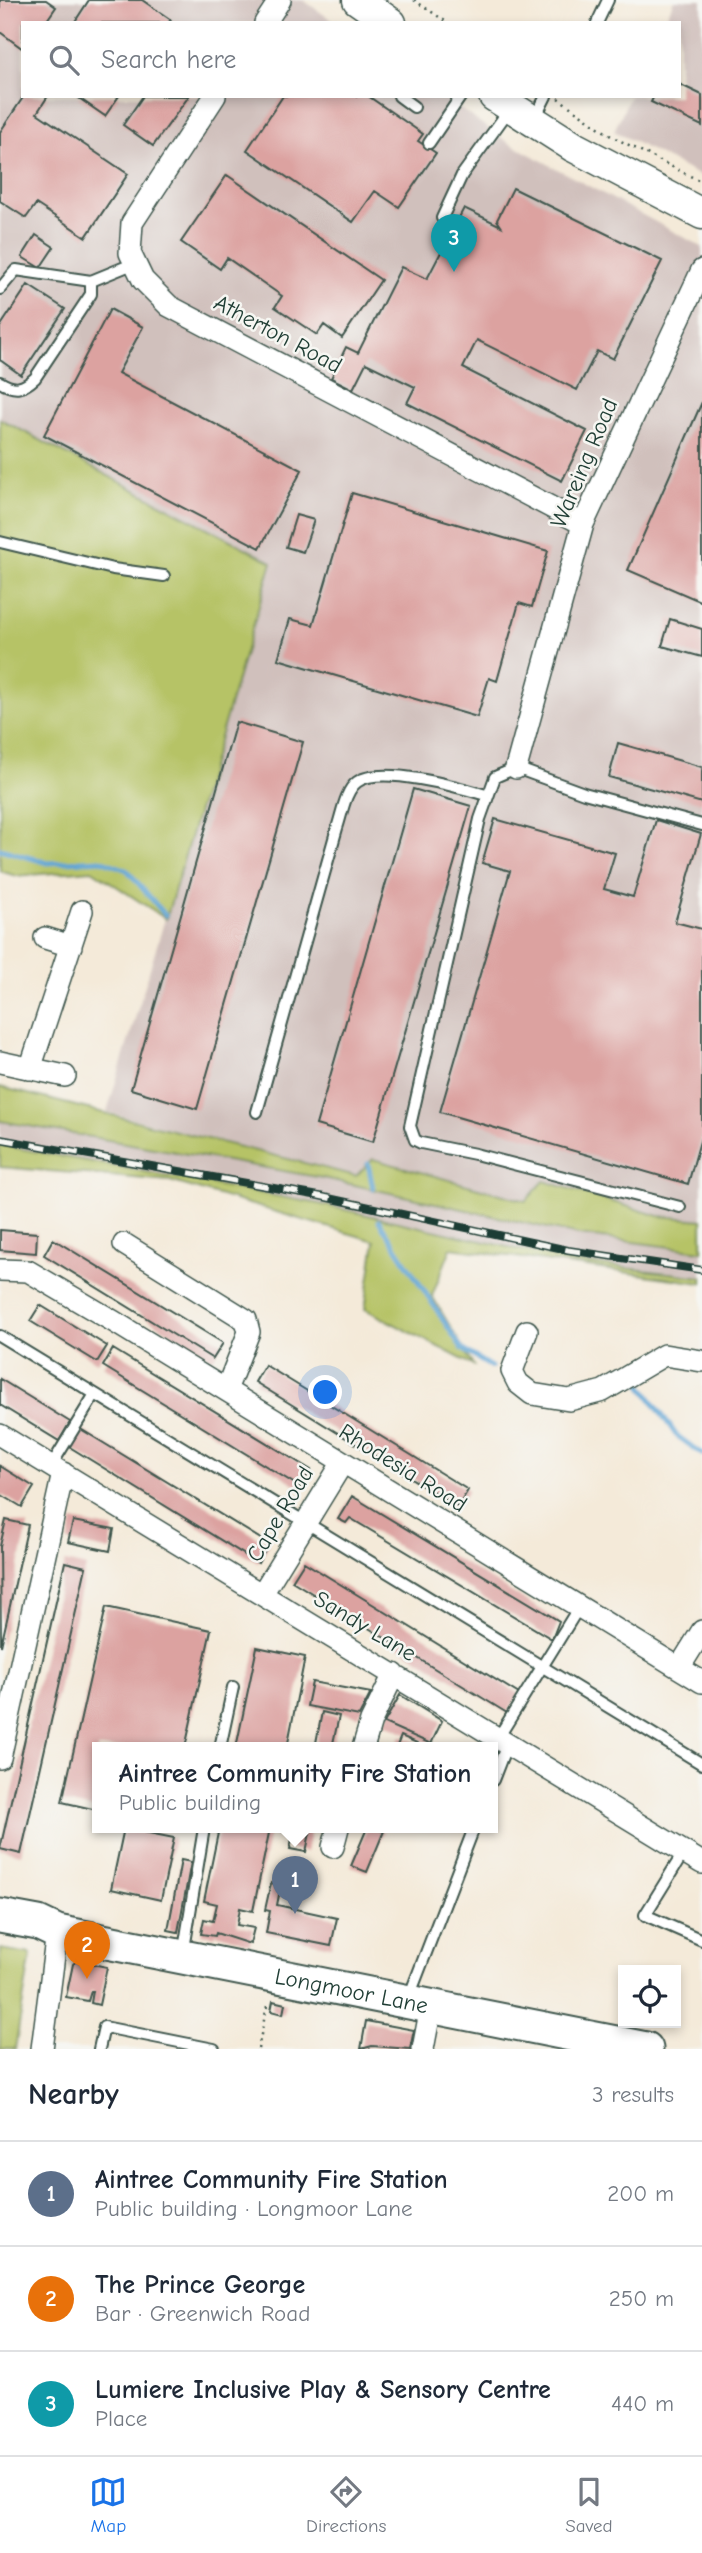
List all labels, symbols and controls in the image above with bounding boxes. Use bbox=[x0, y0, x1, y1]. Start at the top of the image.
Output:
search box bbox=[21, 21, 681, 98]
icon: search bbox=[45, 41, 83, 79]
text: Search here bbox=[101, 45, 236, 75]
pin: 3 bbox=[431, 214, 477, 272]
street label: Atherton Road bbox=[209, 289, 347, 379]
street label: Wareing Road bbox=[545, 394, 623, 532]
your location bbox=[308, 1375, 342, 1409]
street label: Rhodesia Road bbox=[334, 1418, 472, 1518]
street label: Cape Road bbox=[241, 1461, 319, 1567]
street label: Sandy Lane bbox=[309, 1585, 421, 1667]
popup bbox=[92, 1742, 498, 1833]
text: Aintree Community Fire Station bbox=[119, 1759, 471, 1789]
text: Public building bbox=[119, 1789, 261, 1816]
pin: 1 bbox=[272, 1856, 318, 1914]
pin: 2 bbox=[64, 1921, 110, 1979]
street label: Longmoor Lane bbox=[273, 1962, 431, 2019]
map controls bbox=[618, 1965, 681, 2028]
button: locate bbox=[618, 1965, 681, 2028]
text: Nearby bbox=[28, 2077, 119, 2112]
text: 3 results bbox=[592, 2081, 674, 2108]
text: Aintree Community Fire Station bbox=[95, 2165, 448, 2195]
text: 1 bbox=[46, 2180, 56, 2207]
text: 200 m bbox=[607, 2180, 674, 2207]
text: Public building · Longmoor Lane bbox=[95, 2195, 413, 2222]
text: The Prince George bbox=[95, 2270, 305, 2300]
text: 2 bbox=[45, 2285, 57, 2312]
text: 250 m bbox=[609, 2285, 674, 2312]
text: Bar · Greenwich Road bbox=[95, 2300, 310, 2327]
text: Lumiere Inclusive Play & Sensory Centre bbox=[95, 2375, 551, 2405]
text: 3 bbox=[45, 2390, 57, 2417]
text: 440 m bbox=[611, 2390, 674, 2417]
text: Place bbox=[95, 2405, 147, 2432]
tab: Map bbox=[89, 2473, 127, 2537]
tab: Directions bbox=[306, 2473, 386, 2537]
tab: Saved bbox=[565, 2473, 613, 2537]

